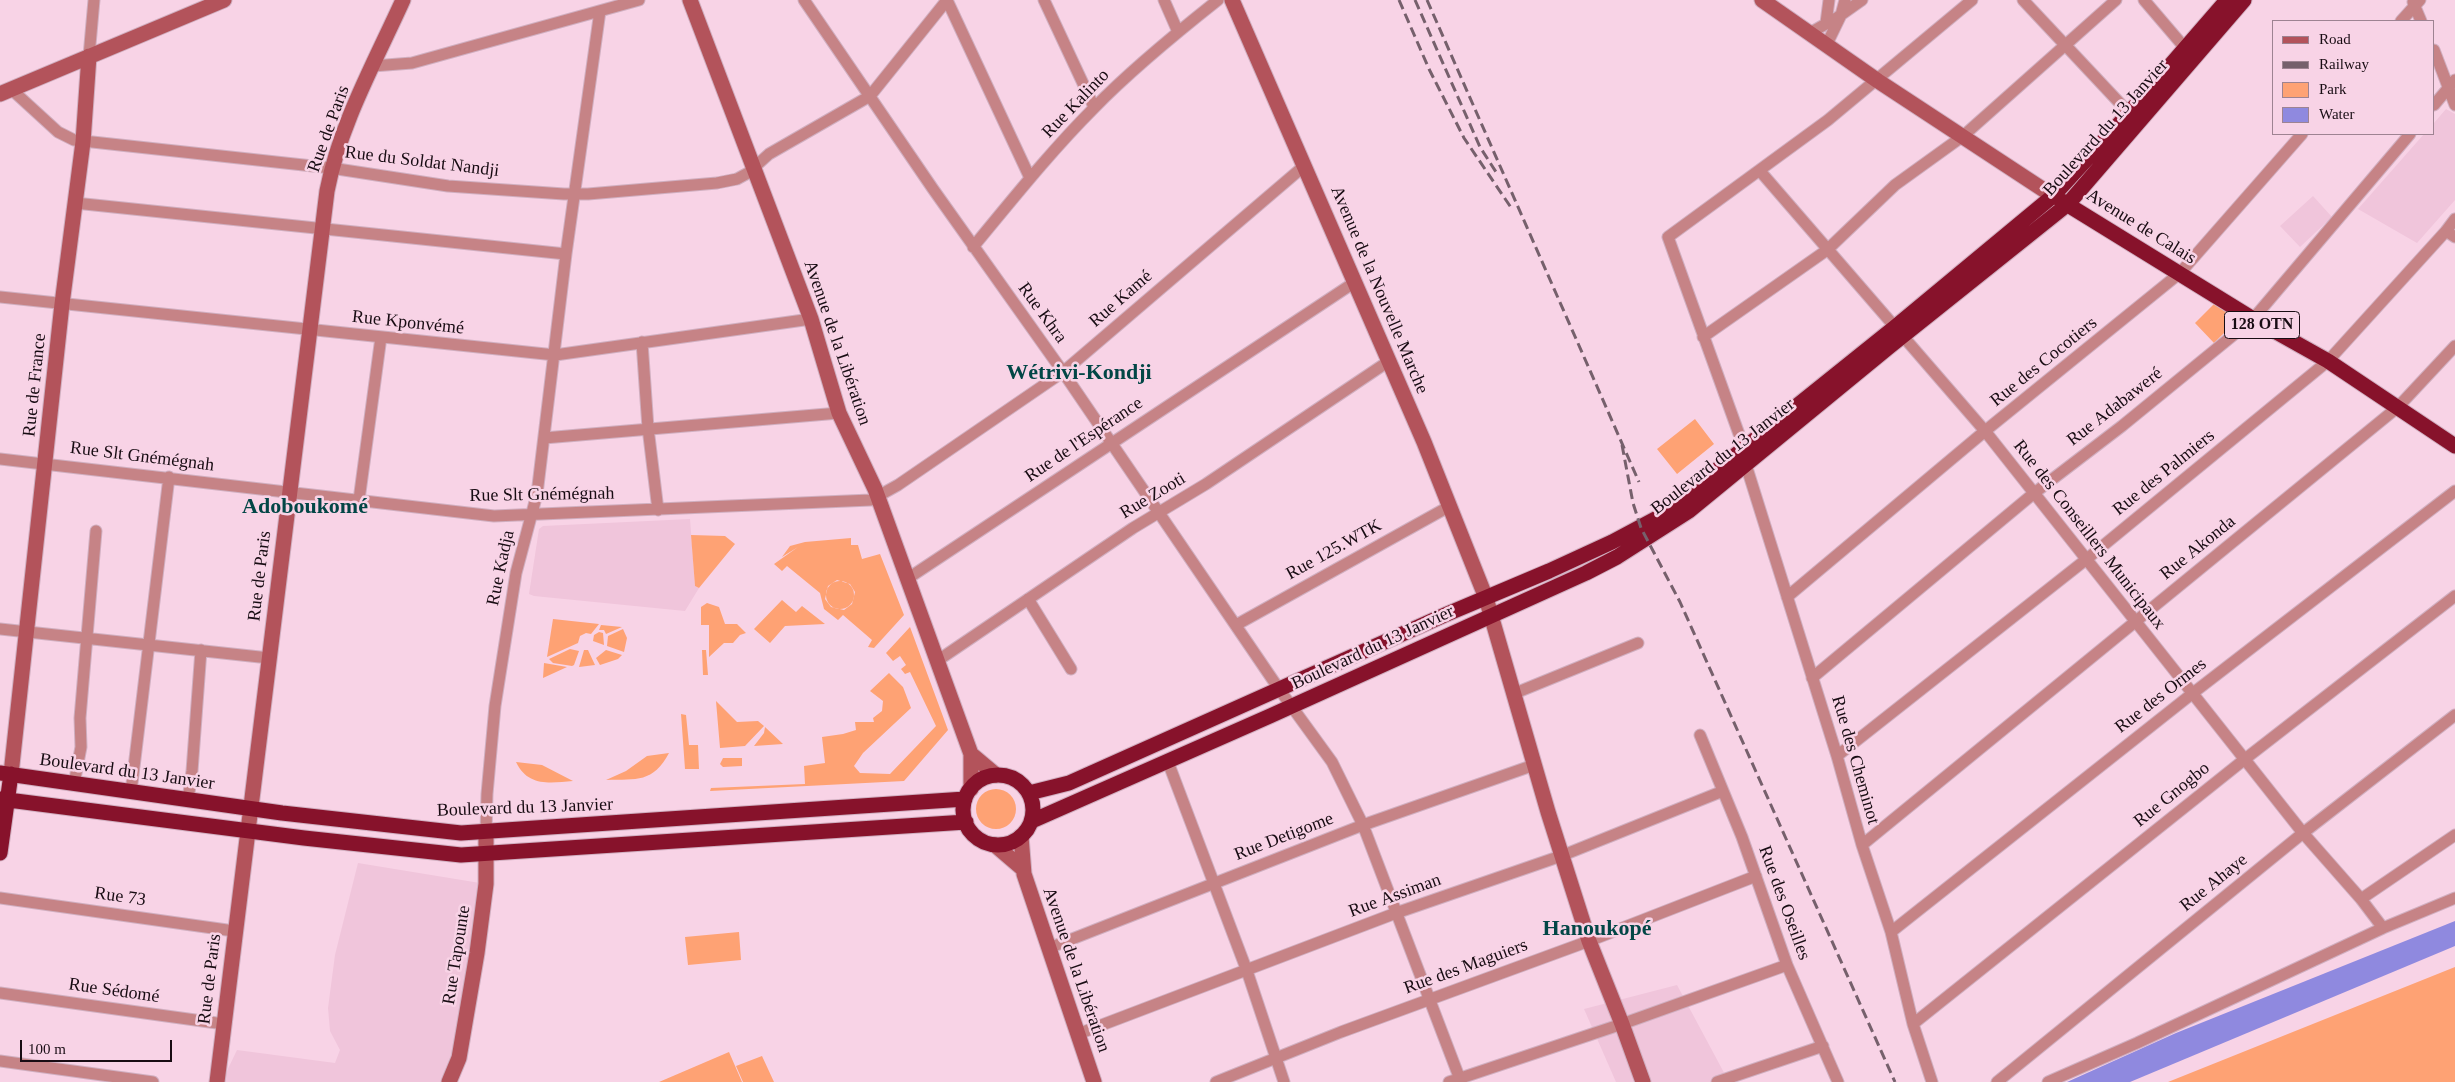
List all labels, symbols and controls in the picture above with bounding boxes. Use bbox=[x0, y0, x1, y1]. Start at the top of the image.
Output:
legend bbox=[2272, 20, 2435, 135]
text: Road bbox=[2319, 31, 2351, 47]
street label: Boulevard du 13 Janvier bbox=[2039, 55, 2173, 201]
text: Railway bbox=[2319, 56, 2369, 72]
street label: Rue Kalinto bbox=[1038, 65, 1114, 143]
text: Park bbox=[2319, 81, 2347, 97]
street label: Rue de Paris bbox=[303, 83, 355, 175]
text: Water bbox=[2319, 106, 2354, 122]
street label: Rue du Soldat Nandji bbox=[344, 142, 500, 182]
street label: Avenue de la Nouvelle Marche bbox=[1325, 183, 1433, 397]
street label: Avenue de Calais bbox=[2082, 185, 2200, 269]
street label: Avenue de la Libération bbox=[799, 258, 875, 428]
street label: Rue Kamé bbox=[1085, 266, 1157, 332]
street label: Rue Khra bbox=[1013, 279, 1071, 347]
street label: Rue Kponvémé bbox=[351, 306, 465, 340]
street label: Rue des Cocotiers bbox=[1986, 312, 2102, 412]
road number: 128 OTN bbox=[2224, 312, 2300, 338]
street label: Rue de France bbox=[19, 332, 51, 438]
district label: Wétrivi-Kondji bbox=[1006, 360, 1152, 386]
street label: Rue Adabaweré bbox=[2063, 363, 2167, 451]
street label: Rue de l'Espérance bbox=[1021, 393, 1147, 487]
street label: Boulevard du 13 Janvier bbox=[1647, 394, 1799, 520]
street label: Rue des Palmiers bbox=[2109, 425, 2219, 521]
street label: Rue des Conseillers Municipaux bbox=[2008, 436, 2170, 634]
street label: Rue Slt Gnémégnah bbox=[69, 437, 215, 477]
street label: Rue Zooti bbox=[1116, 468, 1190, 524]
street label: Rue Slt Gnémégnah bbox=[469, 483, 615, 507]
district label: Adoboukomé bbox=[242, 494, 368, 520]
street label: Rue Akonda bbox=[2156, 511, 2240, 585]
street label: Rue 125.WTK bbox=[1282, 515, 1386, 585]
street label: Rue Kadja bbox=[482, 528, 520, 608]
street label: Rue de Paris bbox=[244, 530, 276, 622]
street label: Boulevard du 13 Janvier bbox=[1288, 601, 1458, 695]
street label: Rue des Ormes bbox=[2111, 654, 2211, 738]
street label: Rue des Cheminot bbox=[1826, 693, 1884, 827]
street label: Boulevard du 13 Janvier bbox=[38, 749, 216, 795]
street label: Rue Gnogbo bbox=[2130, 758, 2214, 832]
street label: Boulevard du 13 Janvier bbox=[436, 794, 614, 822]
street label: Rue Detigome bbox=[1231, 808, 1337, 866]
street label: Rue des Oseilles bbox=[1753, 843, 1815, 963]
street label: Rue Ahaye bbox=[2176, 849, 2252, 917]
street label: Rue Assiman bbox=[1346, 869, 1444, 923]
street label: Rue 73 bbox=[93, 883, 147, 911]
street label: Avenue de la Libération bbox=[1038, 885, 1114, 1055]
street label: Rue Tapounte bbox=[438, 904, 476, 1006]
district label: Hanoukopé bbox=[1543, 916, 1651, 942]
street label: Rue de Paris bbox=[194, 933, 226, 1025]
street label: Rue des Maguiers bbox=[1401, 935, 1531, 999]
street label: Rue Sédomé bbox=[67, 974, 161, 1008]
scale bar bbox=[22, 1030, 175, 1062]
text: 100 m bbox=[28, 1041, 66, 1057]

